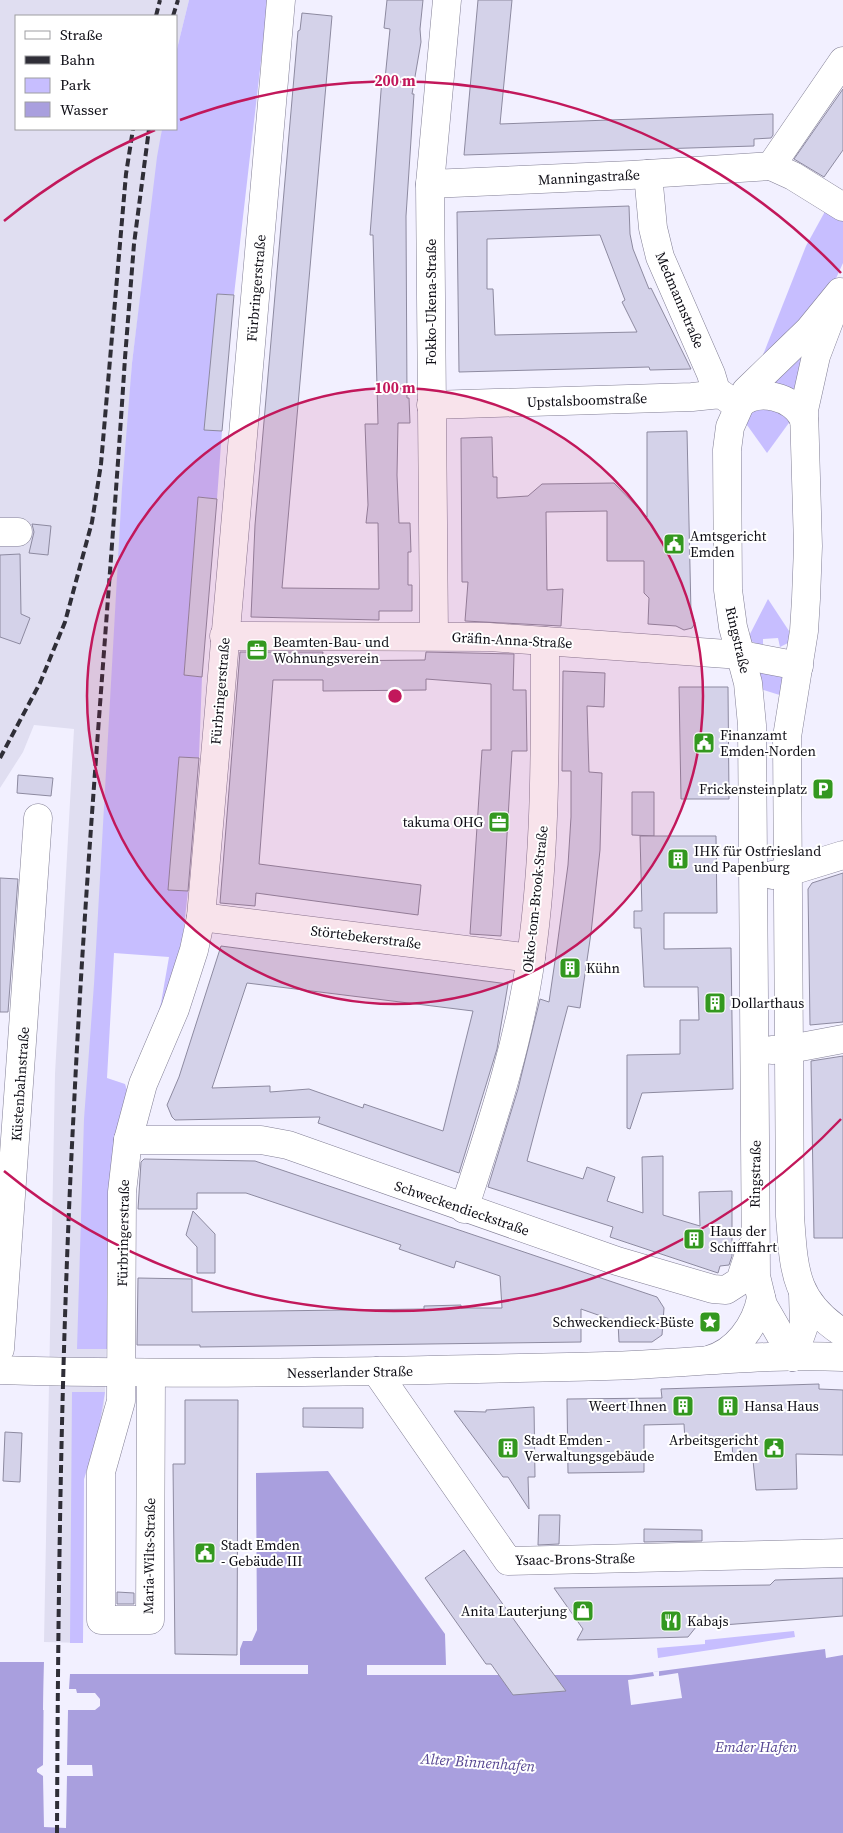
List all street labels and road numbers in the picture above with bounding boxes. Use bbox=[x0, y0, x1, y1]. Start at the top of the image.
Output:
street label: Manningastraße bbox=[538, 164, 640, 190]
street label: Fürbringerstraße bbox=[241, 234, 271, 342]
street label: Fokko-Ukena-Straße bbox=[421, 239, 441, 365]
street label: Medmannstraße bbox=[651, 249, 709, 351]
street label: Upstalsboomstraße bbox=[526, 388, 648, 412]
street label: Ringstraße bbox=[721, 605, 755, 675]
street label: Gräfin-Anna-Straße bbox=[451, 627, 573, 653]
street label: Fürbringerstraße bbox=[205, 637, 235, 745]
street label: Okko-tom-Brook-Straße bbox=[517, 824, 553, 974]
street label: Störtebekerstraße bbox=[310, 920, 422, 954]
street label: Küstenbahnstraße bbox=[6, 1026, 34, 1142]
street label: Ringstraße bbox=[744, 1140, 766, 1208]
street label: Schweckendieckstraße bbox=[392, 1176, 532, 1240]
street label: Fürbringerstraße bbox=[112, 1179, 134, 1287]
street label: Nesserlander Straße bbox=[287, 1361, 413, 1383]
street label: Maria-Wilts-Straße bbox=[138, 1498, 160, 1614]
street label: Ysaac-Brons-Straße bbox=[515, 1548, 635, 1570]

